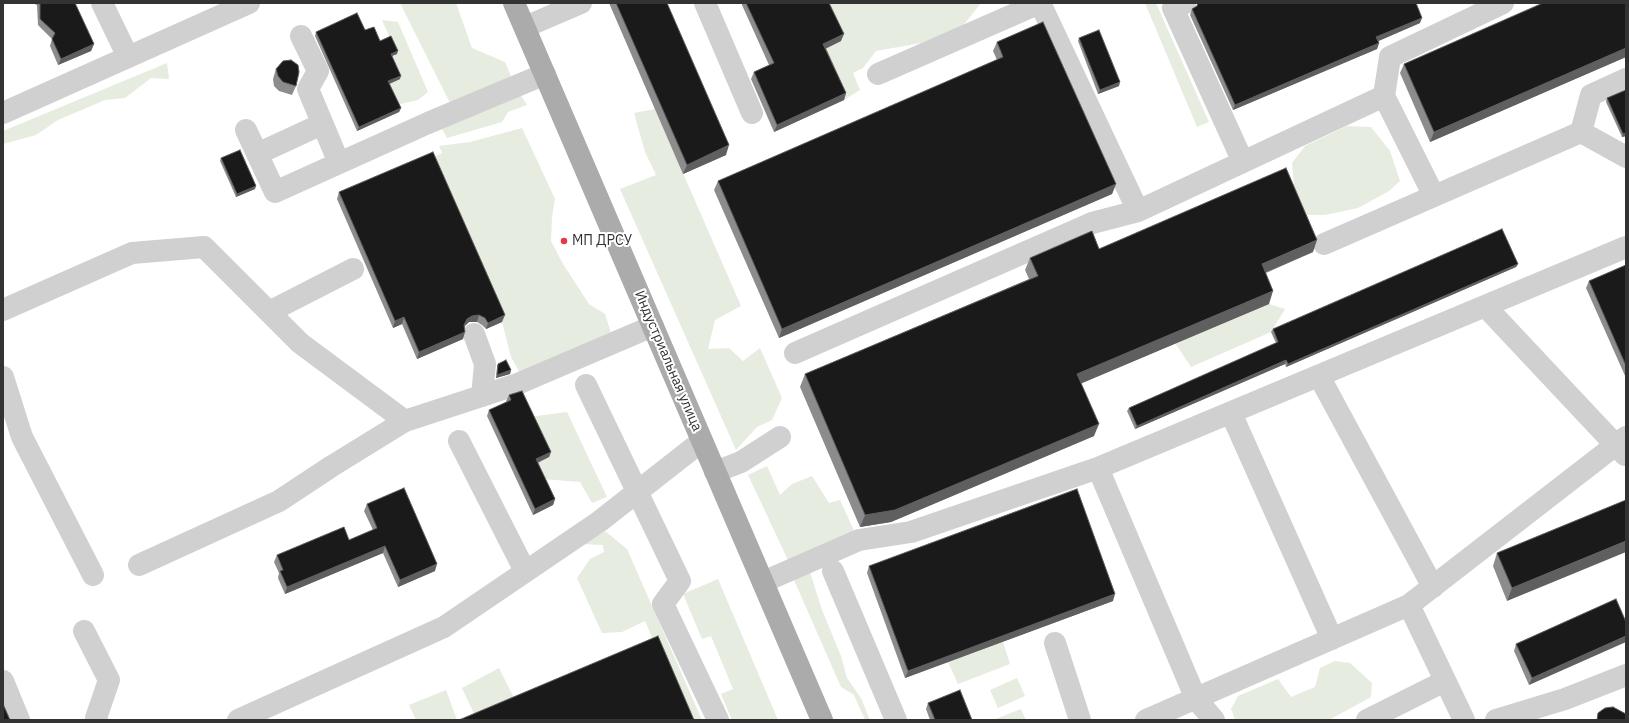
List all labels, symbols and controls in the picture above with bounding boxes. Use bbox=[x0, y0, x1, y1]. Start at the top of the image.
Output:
place label: МП ДРСУ bbox=[572, 233, 632, 249]
marker: МП ДРСУ bbox=[559, 236, 569, 246]
street label: Индустриальная улица bbox=[631, 288, 705, 434]

